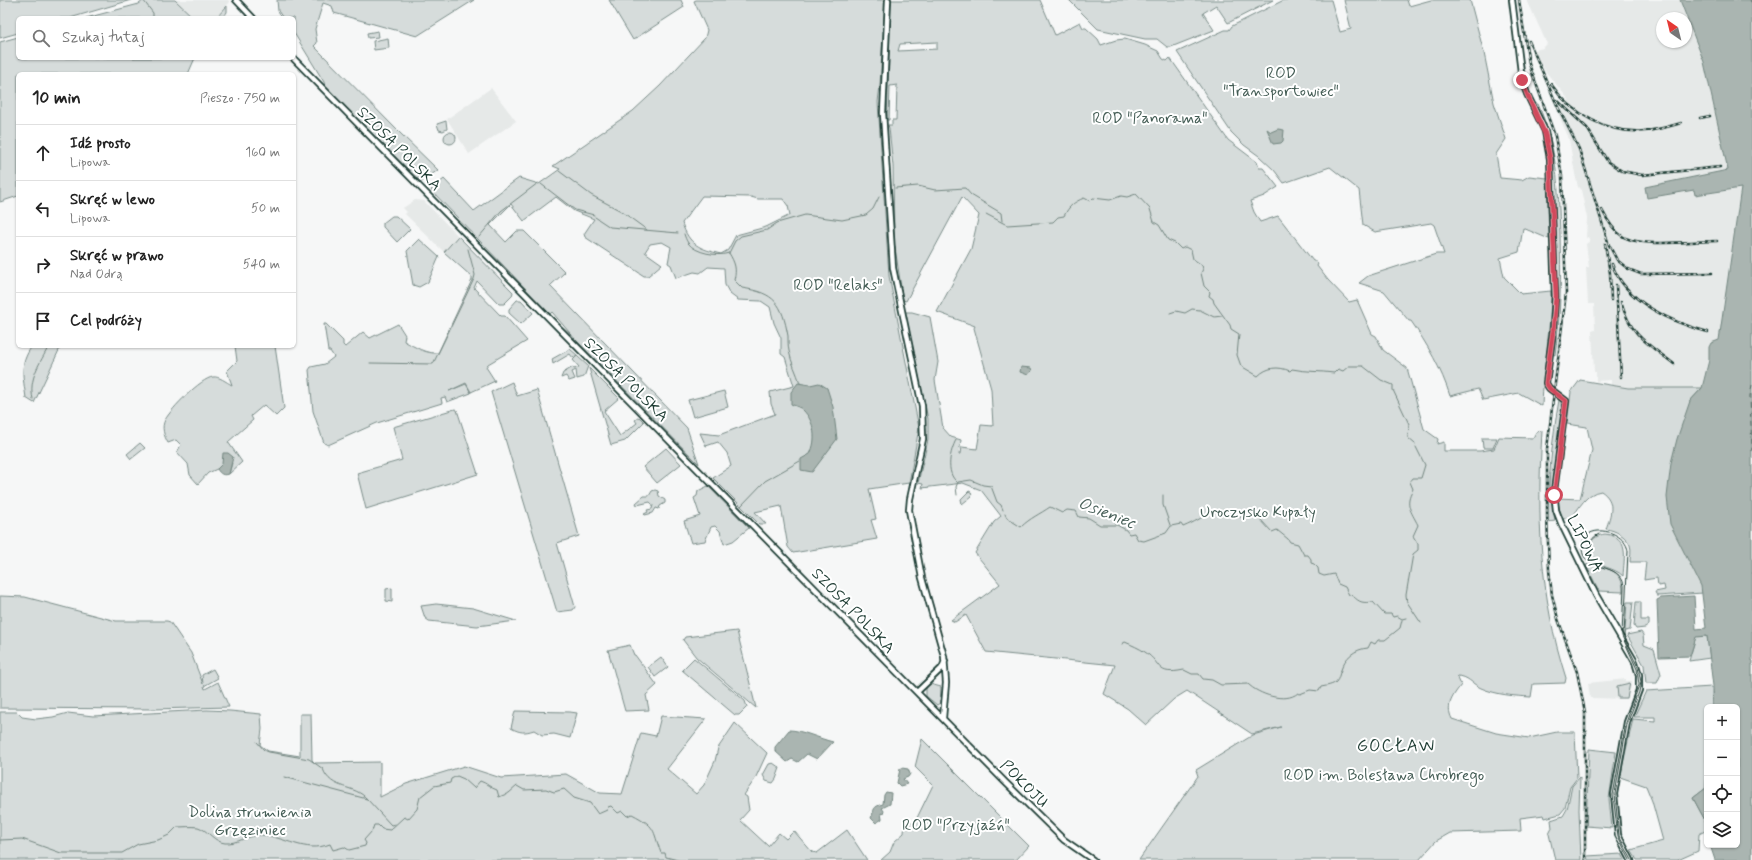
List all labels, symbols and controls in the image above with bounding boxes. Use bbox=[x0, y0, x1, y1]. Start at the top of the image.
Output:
north arrow bbox=[1656, 12, 1692, 48]
search box bbox=[16, 16, 296, 60]
icon: search bbox=[30, 27, 52, 49]
text: Szukaj tutaj bbox=[62, 28, 145, 48]
park label: ROD "Transportowiec" bbox=[1223, 63, 1339, 102]
route end bbox=[1513, 71, 1531, 89]
text: 10 min bbox=[32, 87, 81, 109]
text: Pieszo · 750 m bbox=[200, 90, 280, 107]
street label: SZOSA POLSKA bbox=[352, 102, 446, 196]
park label: ROD "Panorama" bbox=[1092, 108, 1208, 129]
text: Idź prosto bbox=[70, 134, 131, 154]
icon: ahead bbox=[32, 142, 54, 164]
text: 160 m bbox=[245, 144, 280, 161]
text: Lipowa bbox=[70, 154, 110, 171]
text: Skręć w lewo bbox=[70, 190, 155, 210]
icon: left bbox=[32, 198, 54, 220]
text: 50 m bbox=[251, 200, 280, 217]
text: Lipowa bbox=[70, 210, 110, 227]
text: Skręć w prawo bbox=[70, 246, 164, 266]
icon: right bbox=[32, 254, 54, 276]
text: 540 m bbox=[243, 256, 280, 273]
text: Nad Odrą bbox=[70, 266, 123, 283]
park label: ROD "Relaks" bbox=[793, 275, 883, 296]
icon: arrive bbox=[32, 310, 54, 332]
text: Cel podróży bbox=[70, 311, 142, 331]
street label: SZOSA POLSKA bbox=[579, 333, 673, 427]
route start bbox=[1545, 486, 1563, 504]
water label: Osieniec bbox=[1075, 492, 1139, 534]
park label: Uroczysko Kupały bbox=[1200, 502, 1316, 523]
street label: LIPOWA bbox=[1562, 511, 1608, 576]
street label: SZOSA POLSKA bbox=[807, 564, 899, 658]
map controls bbox=[1704, 704, 1740, 848]
button: + bbox=[1704, 704, 1740, 740]
district label: GOCŁAW bbox=[1357, 735, 1435, 757]
button: − bbox=[1704, 740, 1740, 776]
street label: POKOJU bbox=[995, 755, 1053, 813]
park label: ROD im. Bolesława Chrobrego bbox=[1284, 765, 1484, 787]
button: locate bbox=[1704, 776, 1740, 812]
park label: Dolina strumienia Grzęziniec bbox=[188, 802, 312, 841]
button: layers bbox=[1704, 812, 1740, 848]
park label: ROD "Przyjaźń" bbox=[902, 815, 1010, 836]

